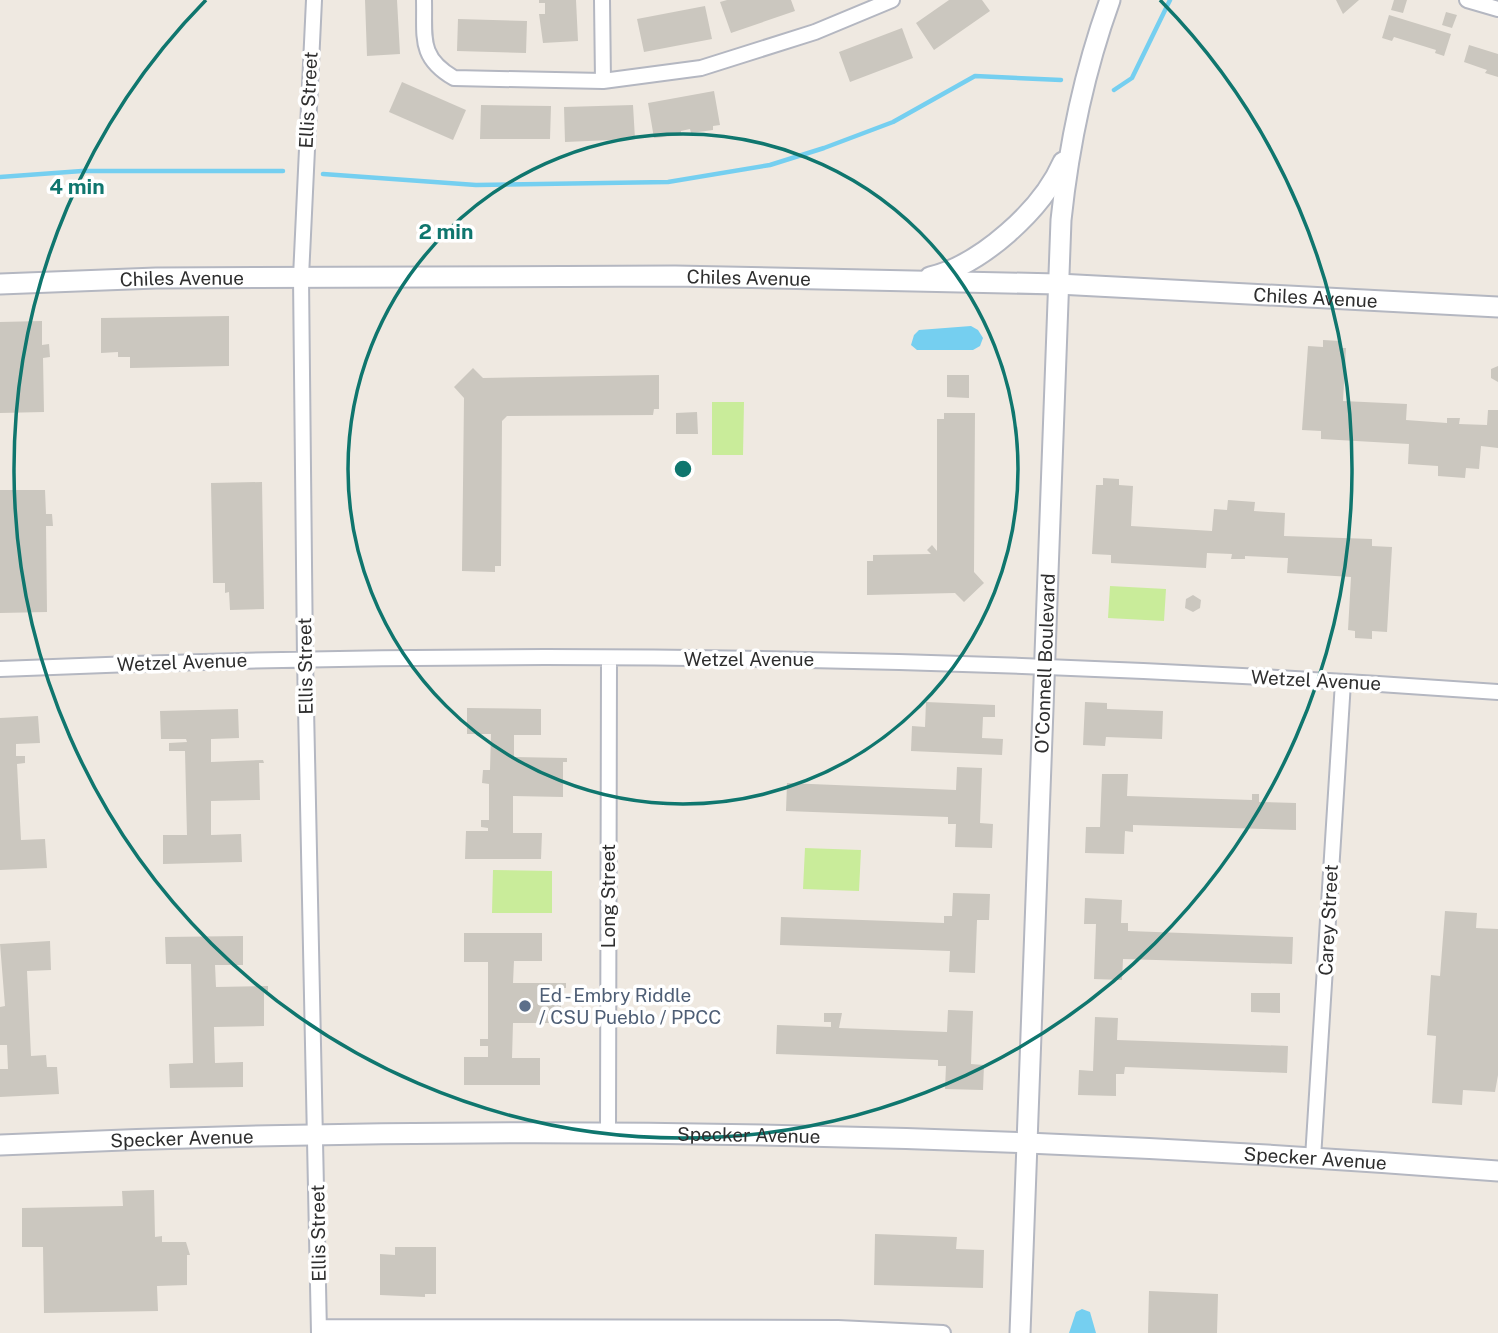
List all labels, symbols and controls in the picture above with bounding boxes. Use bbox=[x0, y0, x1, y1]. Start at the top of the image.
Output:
street label: Ellis Street bbox=[294, 51, 322, 149]
text: 4 min bbox=[49, 174, 105, 199]
text: 2 min bbox=[418, 219, 474, 244]
street label: Chiles Avenue bbox=[686, 265, 811, 290]
street label: Chiles Avenue bbox=[119, 267, 244, 290]
street label: Chiles Avenue bbox=[1253, 283, 1378, 312]
centre of rings bbox=[671, 457, 695, 481]
street label: O'Connell Boulevard bbox=[1030, 573, 1059, 754]
street label: Ellis Street bbox=[293, 617, 317, 715]
street label: Wetzel Avenue bbox=[684, 648, 814, 670]
street label: Wetzel Avenue bbox=[116, 649, 248, 675]
street label: Wetzel Avenue bbox=[1250, 666, 1382, 694]
street label: Long Street bbox=[597, 844, 619, 948]
street label: Carey Street bbox=[1314, 864, 1342, 976]
place label: Ed - Embry Riddle / CSU Pueblo / PPCC bbox=[539, 984, 721, 1028]
marker: Ed - Embry Riddle / CSU Pueblo / PPCC bbox=[517, 998, 533, 1014]
street label: Specker Avenue bbox=[677, 1123, 821, 1147]
street label: Specker Avenue bbox=[110, 1125, 254, 1151]
street label: Specker Avenue bbox=[1243, 1143, 1388, 1174]
street label: Ellis Street bbox=[306, 1184, 330, 1282]

